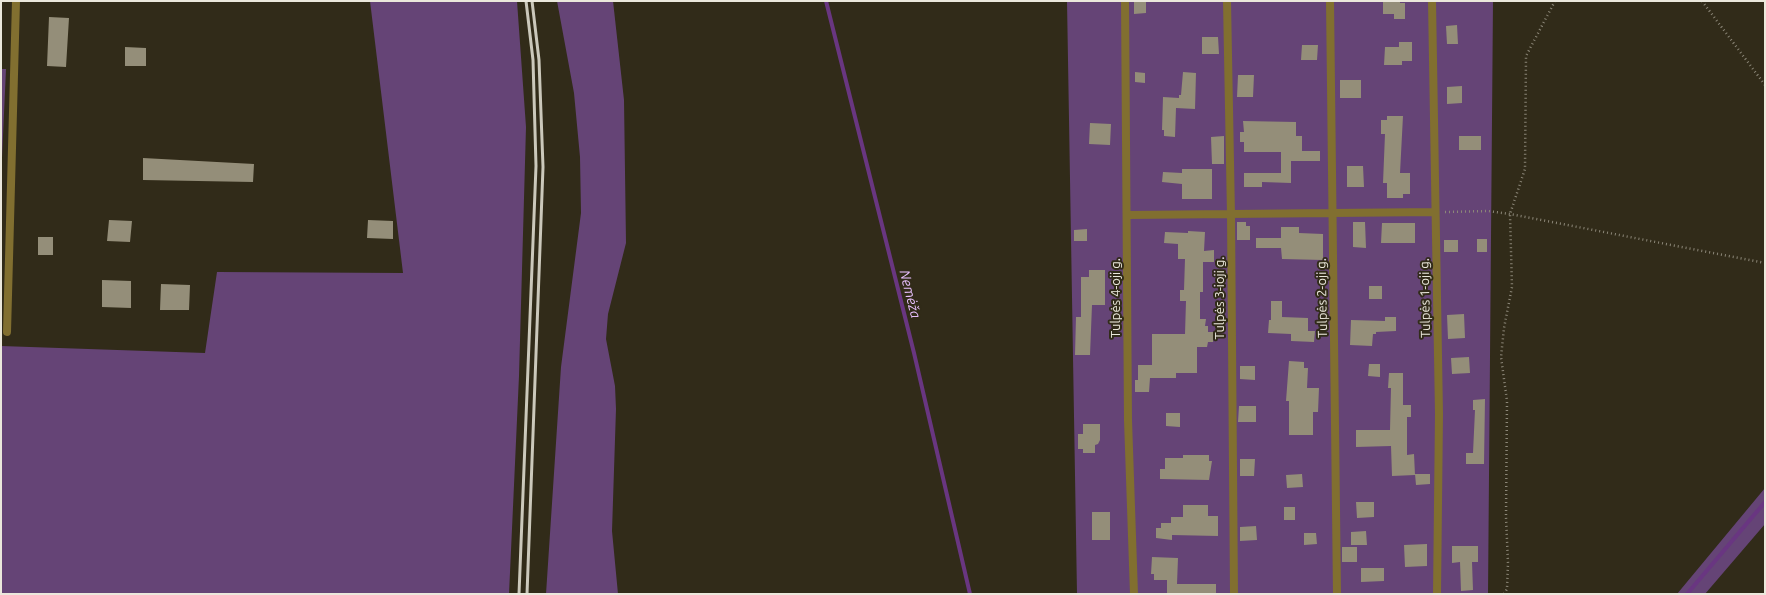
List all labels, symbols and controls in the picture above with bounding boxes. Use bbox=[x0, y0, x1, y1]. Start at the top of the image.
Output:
street label: Tulpės 3-ioji g. bbox=[1212, 257, 1228, 339]
street label: Tulpės 4-oji g. bbox=[1108, 258, 1124, 338]
street label: Tulpės 2-oji g. bbox=[1314, 258, 1330, 338]
street label: Tulpės 1-oji g. bbox=[1417, 258, 1433, 338]
water label: Nemėža bbox=[896, 268, 924, 320]

